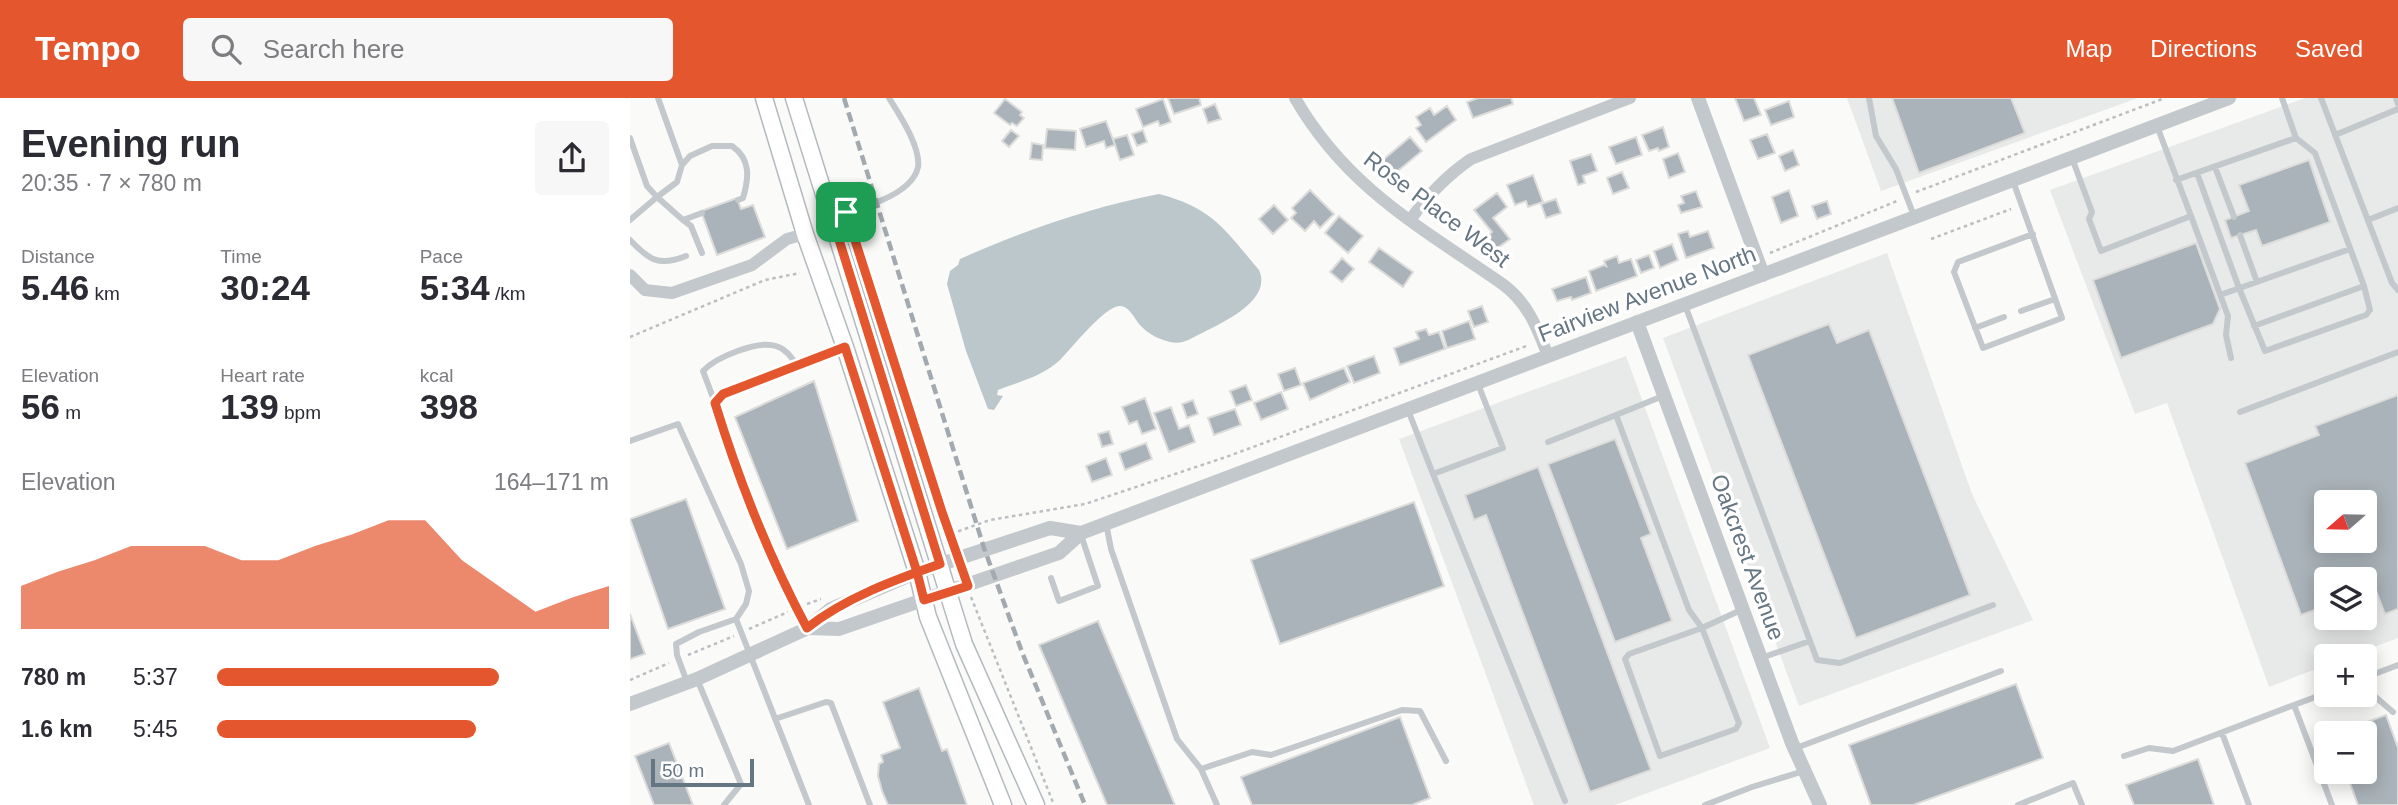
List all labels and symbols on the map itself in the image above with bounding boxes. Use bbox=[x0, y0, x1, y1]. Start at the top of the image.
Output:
street label: Rose Place West bbox=[1359, 146, 1516, 273]
pin bbox=[816, 182, 876, 242]
street label: Fairview Avenue North bbox=[1535, 240, 1759, 348]
street label: Oakcrest Avenue bbox=[1706, 470, 1790, 644]
north arrow bbox=[2314, 490, 2376, 553]
scale bar bbox=[651, 756, 754, 788]

